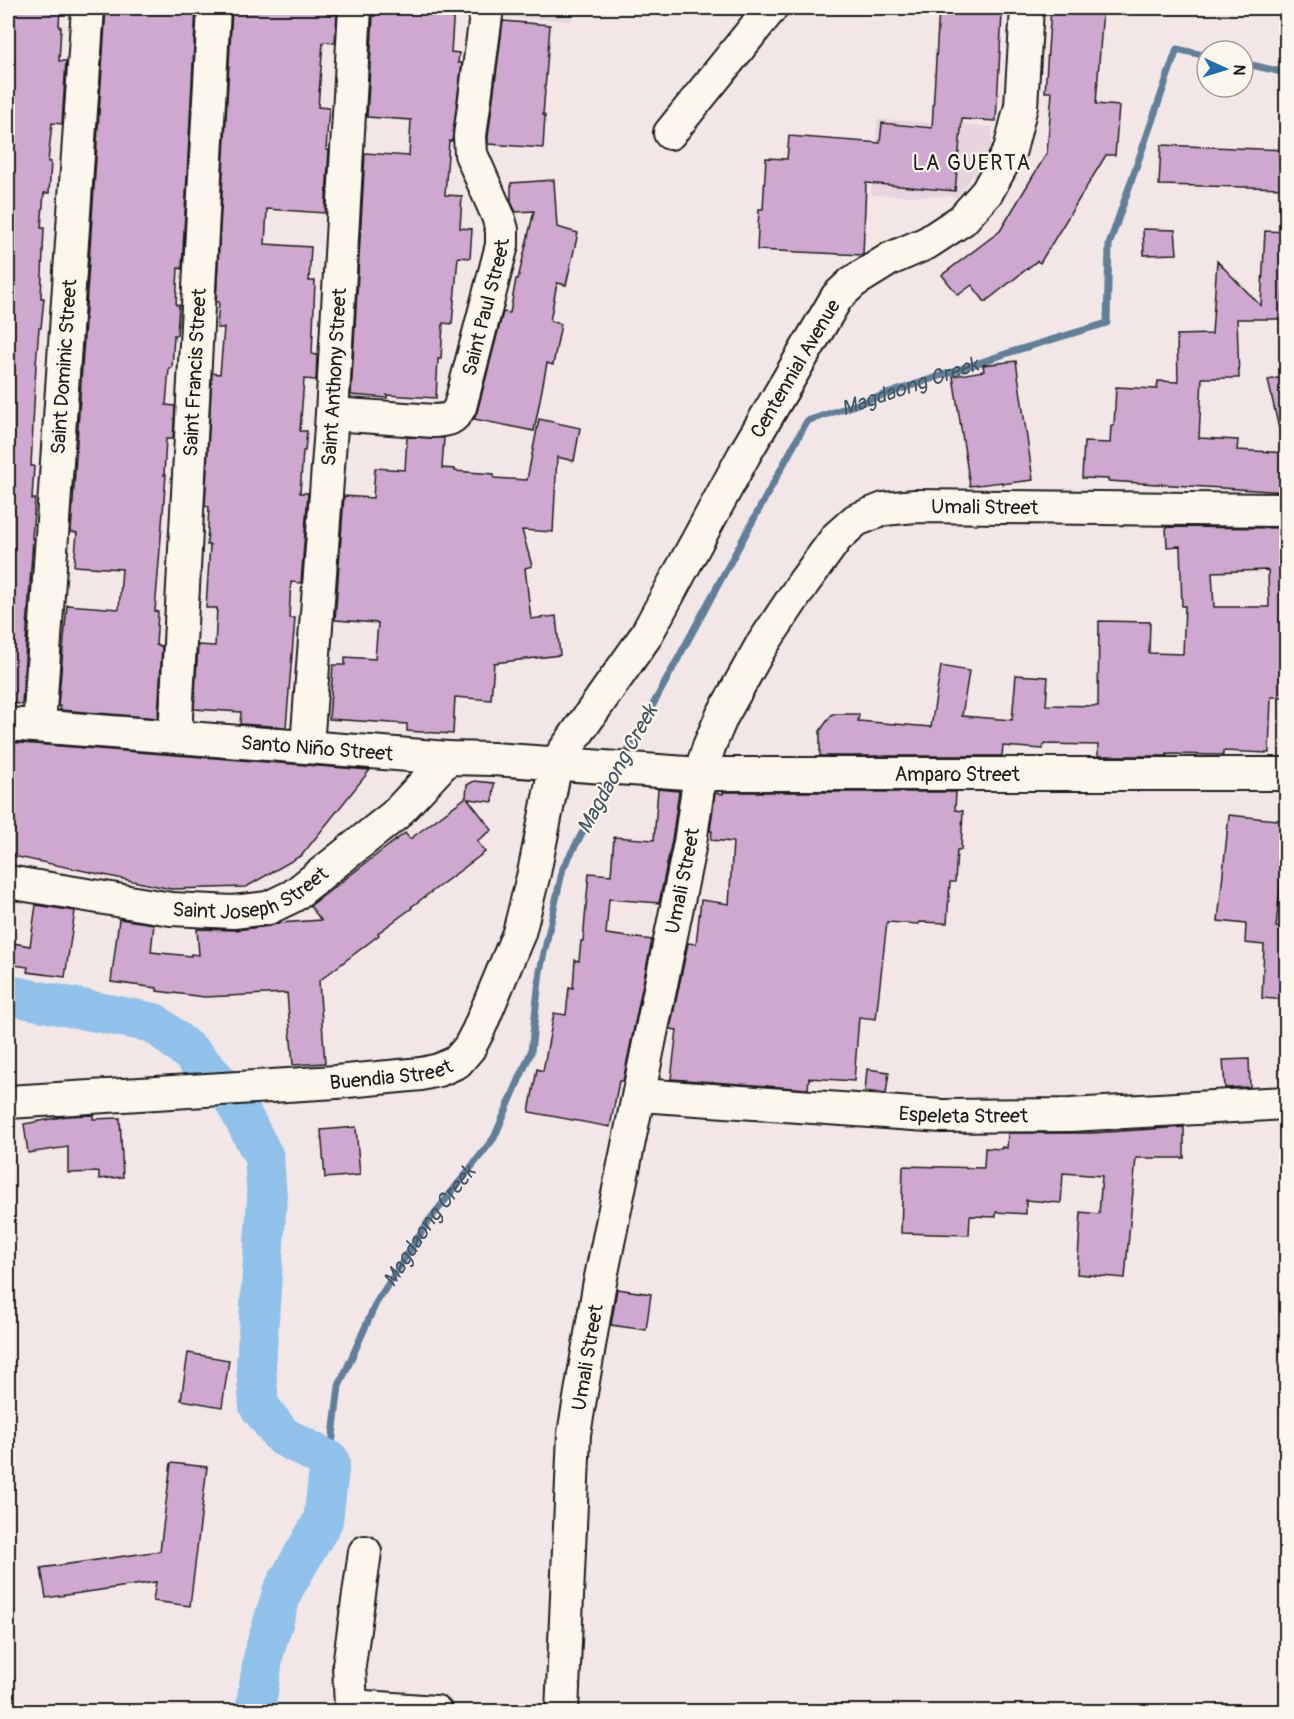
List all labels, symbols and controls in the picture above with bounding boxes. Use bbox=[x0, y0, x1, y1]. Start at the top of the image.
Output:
north arrow bbox=[1195, 39, 1255, 99]
text: N bbox=[1229, 64, 1249, 76]
district label: LA GUERTA bbox=[912, 150, 1032, 177]
street label: Saint Paul Street bbox=[457, 238, 515, 378]
street label: Saint Dominic Street bbox=[46, 278, 83, 455]
street label: Saint Anthony Street bbox=[316, 286, 352, 467]
street label: Saint Francis Street bbox=[178, 287, 212, 457]
street label: Centennial Avenue bbox=[745, 295, 846, 442]
water label: Magdaong Creek bbox=[838, 350, 984, 423]
street label: Umali Street bbox=[931, 494, 1040, 520]
water label: Magdaong Creek bbox=[571, 698, 665, 838]
street label: Santo Niño Street bbox=[240, 730, 395, 767]
street label: Amparo Street bbox=[895, 762, 1021, 787]
street label: Umali Street bbox=[660, 825, 705, 936]
street label: Saint Joseph Street bbox=[172, 861, 334, 925]
street label: Buendia Street bbox=[329, 1053, 457, 1095]
street label: Espeleta Street bbox=[898, 1101, 1029, 1129]
water label: Magdaong Creek bbox=[377, 1158, 483, 1292]
street label: Umali Street bbox=[566, 1302, 609, 1412]

